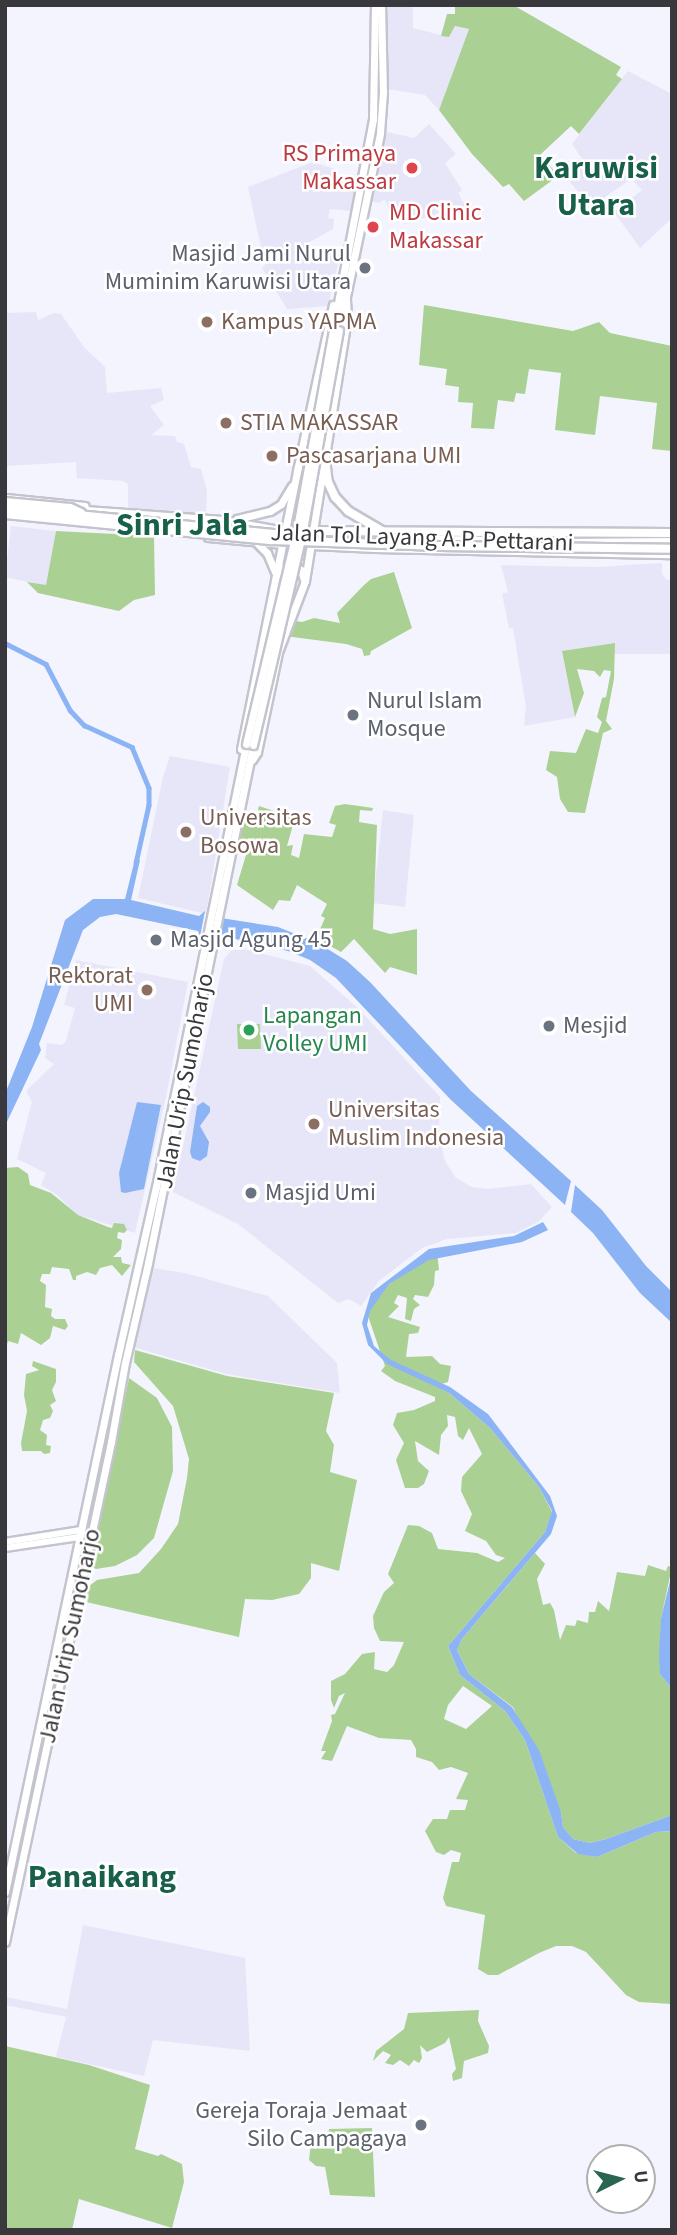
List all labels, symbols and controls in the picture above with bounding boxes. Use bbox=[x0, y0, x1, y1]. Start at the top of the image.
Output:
place label: RS Primaya Makassar bbox=[282, 140, 396, 196]
district label: Karuwisi Utara bbox=[534, 150, 658, 225]
marker: RS Primaya Makassar bbox=[402, 158, 422, 178]
place label: MD Clinic Makassar bbox=[389, 199, 483, 255]
marker: MD Clinic Makassar bbox=[363, 217, 383, 237]
place label: Masjid Jami Nurul Muminim Karuwisi Utara bbox=[105, 240, 351, 296]
marker: Masjid Jami Nurul Muminim Karuwisi Utara bbox=[357, 260, 373, 276]
place label: Kampus YAPMA bbox=[221, 308, 376, 336]
marker: Kampus YAPMA bbox=[199, 314, 215, 330]
place label: STIA MAKASSAR bbox=[240, 409, 399, 437]
marker: STIA MAKASSAR bbox=[218, 415, 234, 431]
place label: Pascasarjana UMI bbox=[286, 442, 461, 470]
marker: Pascasarjana UMI bbox=[264, 448, 280, 464]
district label: Sinri Jala bbox=[116, 506, 248, 544]
street label: Jalan Tol Layang A.P. Pettarani bbox=[270, 518, 574, 558]
place label: Nurul Islam Mosque bbox=[367, 687, 482, 743]
marker: Nurul Islam Mosque bbox=[345, 707, 361, 723]
place label: Universitas Bosowa bbox=[200, 804, 311, 860]
marker: Universitas Bosowa bbox=[178, 824, 194, 840]
place label: Masjid Agung 45 bbox=[170, 926, 332, 954]
marker: Masjid Agung 45 bbox=[148, 932, 164, 948]
place label: Rektorat UMI bbox=[48, 962, 133, 1018]
street label: Jalan Urip Sumoharjo bbox=[150, 971, 220, 1191]
marker: Rektorat UMI bbox=[139, 982, 155, 998]
place label: Lapangan Volley UMI bbox=[263, 1002, 368, 1058]
place label: Mesjid bbox=[563, 1012, 628, 1040]
marker: Mesjid bbox=[541, 1018, 557, 1034]
marker: Lapangan Volley UMI bbox=[241, 1022, 257, 1038]
place label: Universitas Muslim Indonesia bbox=[328, 1096, 504, 1152]
marker: Universitas Muslim Indonesia bbox=[306, 1116, 322, 1132]
place label: Masjid Umi bbox=[265, 1179, 376, 1207]
marker: Masjid Umi bbox=[243, 1185, 259, 1201]
street label: Jalan Urip Sumoharjo bbox=[33, 1526, 107, 1746]
district label: Panaikang bbox=[28, 1858, 176, 1896]
place label: Gereja Toraja Jemaat Silo Campagaya bbox=[195, 2097, 407, 2153]
marker: Gereja Toraja Jemaat Silo Campagaya bbox=[413, 2117, 429, 2133]
north arrow bbox=[586, 2144, 656, 2214]
text: U bbox=[626, 2169, 654, 2185]

